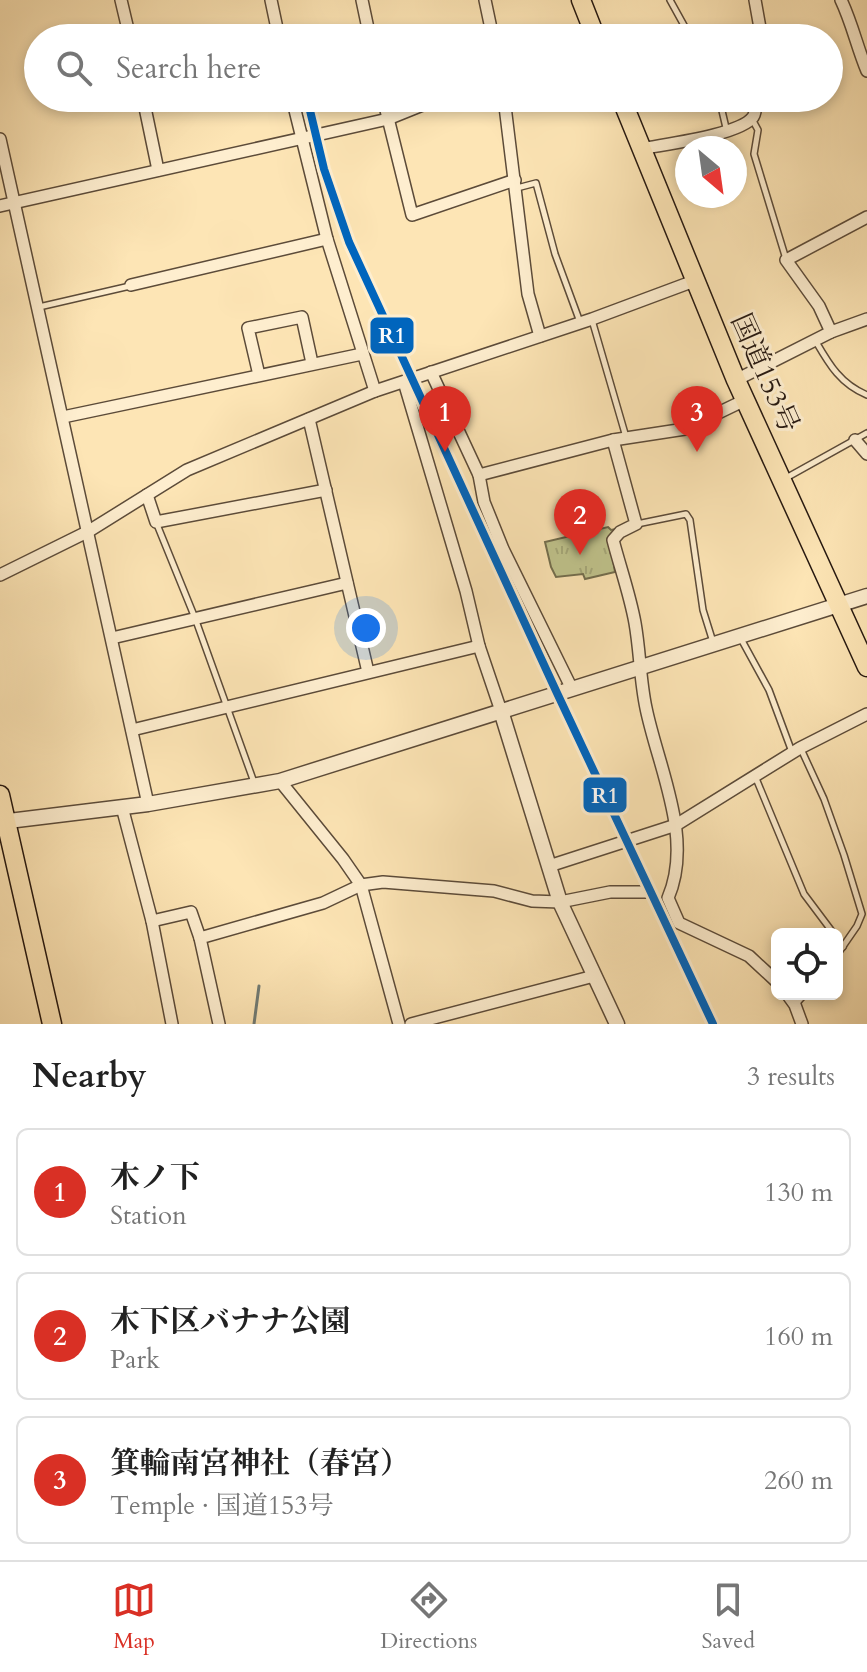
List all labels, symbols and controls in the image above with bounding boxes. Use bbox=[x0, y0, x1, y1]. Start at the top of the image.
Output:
search box bbox=[24, 24, 843, 112]
icon: search bbox=[52, 46, 96, 90]
text: Search here bbox=[116, 48, 261, 89]
north arrow bbox=[675, 136, 747, 208]
street label: 国道153号 bbox=[722, 307, 808, 439]
line badge: R1 bbox=[369, 316, 415, 355]
text: R1 bbox=[378, 321, 406, 351]
pin: 1 bbox=[419, 386, 471, 452]
pin: 3 bbox=[671, 386, 723, 452]
pin: 2 bbox=[554, 489, 606, 555]
your location bbox=[346, 608, 386, 648]
line badge: R1 bbox=[582, 776, 628, 814]
text: R1 bbox=[591, 781, 619, 811]
map controls bbox=[771, 928, 843, 1000]
button: locate bbox=[771, 928, 843, 1000]
text: Nearby bbox=[32, 1053, 147, 1099]
text: 3 results bbox=[747, 1059, 835, 1094]
text: 木ノ下 bbox=[110, 1157, 200, 1198]
text: 1 bbox=[53, 1175, 67, 1210]
text: 130 m bbox=[764, 1175, 833, 1210]
text: Station bbox=[110, 1198, 187, 1233]
text: 木下区バナナ公園 bbox=[110, 1301, 350, 1342]
text: 2 bbox=[53, 1319, 67, 1354]
text: 160 m bbox=[764, 1319, 833, 1354]
text: Park bbox=[110, 1342, 160, 1377]
text: 箕輪南宮神社（春宮） bbox=[110, 1443, 410, 1484]
text: 3 bbox=[53, 1463, 67, 1498]
text: 260 m bbox=[764, 1463, 833, 1498]
text: Temple · 国道153号 bbox=[110, 1488, 334, 1523]
tab: Map bbox=[112, 1578, 156, 1656]
tab: Directions bbox=[380, 1578, 477, 1656]
tab: Saved bbox=[702, 1578, 755, 1656]

